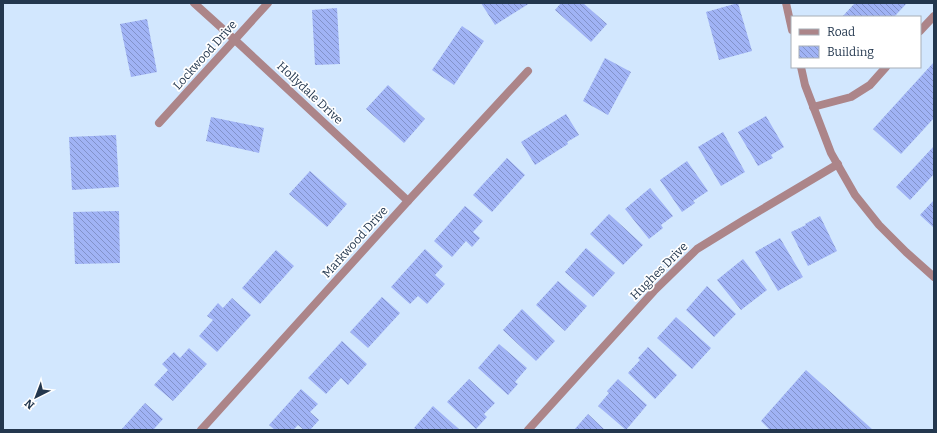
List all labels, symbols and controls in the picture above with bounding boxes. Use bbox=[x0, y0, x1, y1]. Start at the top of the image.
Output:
legend bbox=[791, 16, 921, 68]
street label: Lockwood Drive bbox=[170, 18, 240, 92]
text: Road bbox=[827, 25, 855, 39]
text: Building bbox=[827, 45, 874, 59]
street label: Hollydale Drive bbox=[274, 59, 346, 127]
street label: Markwood Drive bbox=[319, 203, 391, 281]
street label: Hughes Drive bbox=[627, 239, 691, 303]
north arrow bbox=[16, 377, 56, 417]
text: N bbox=[22, 396, 37, 412]

